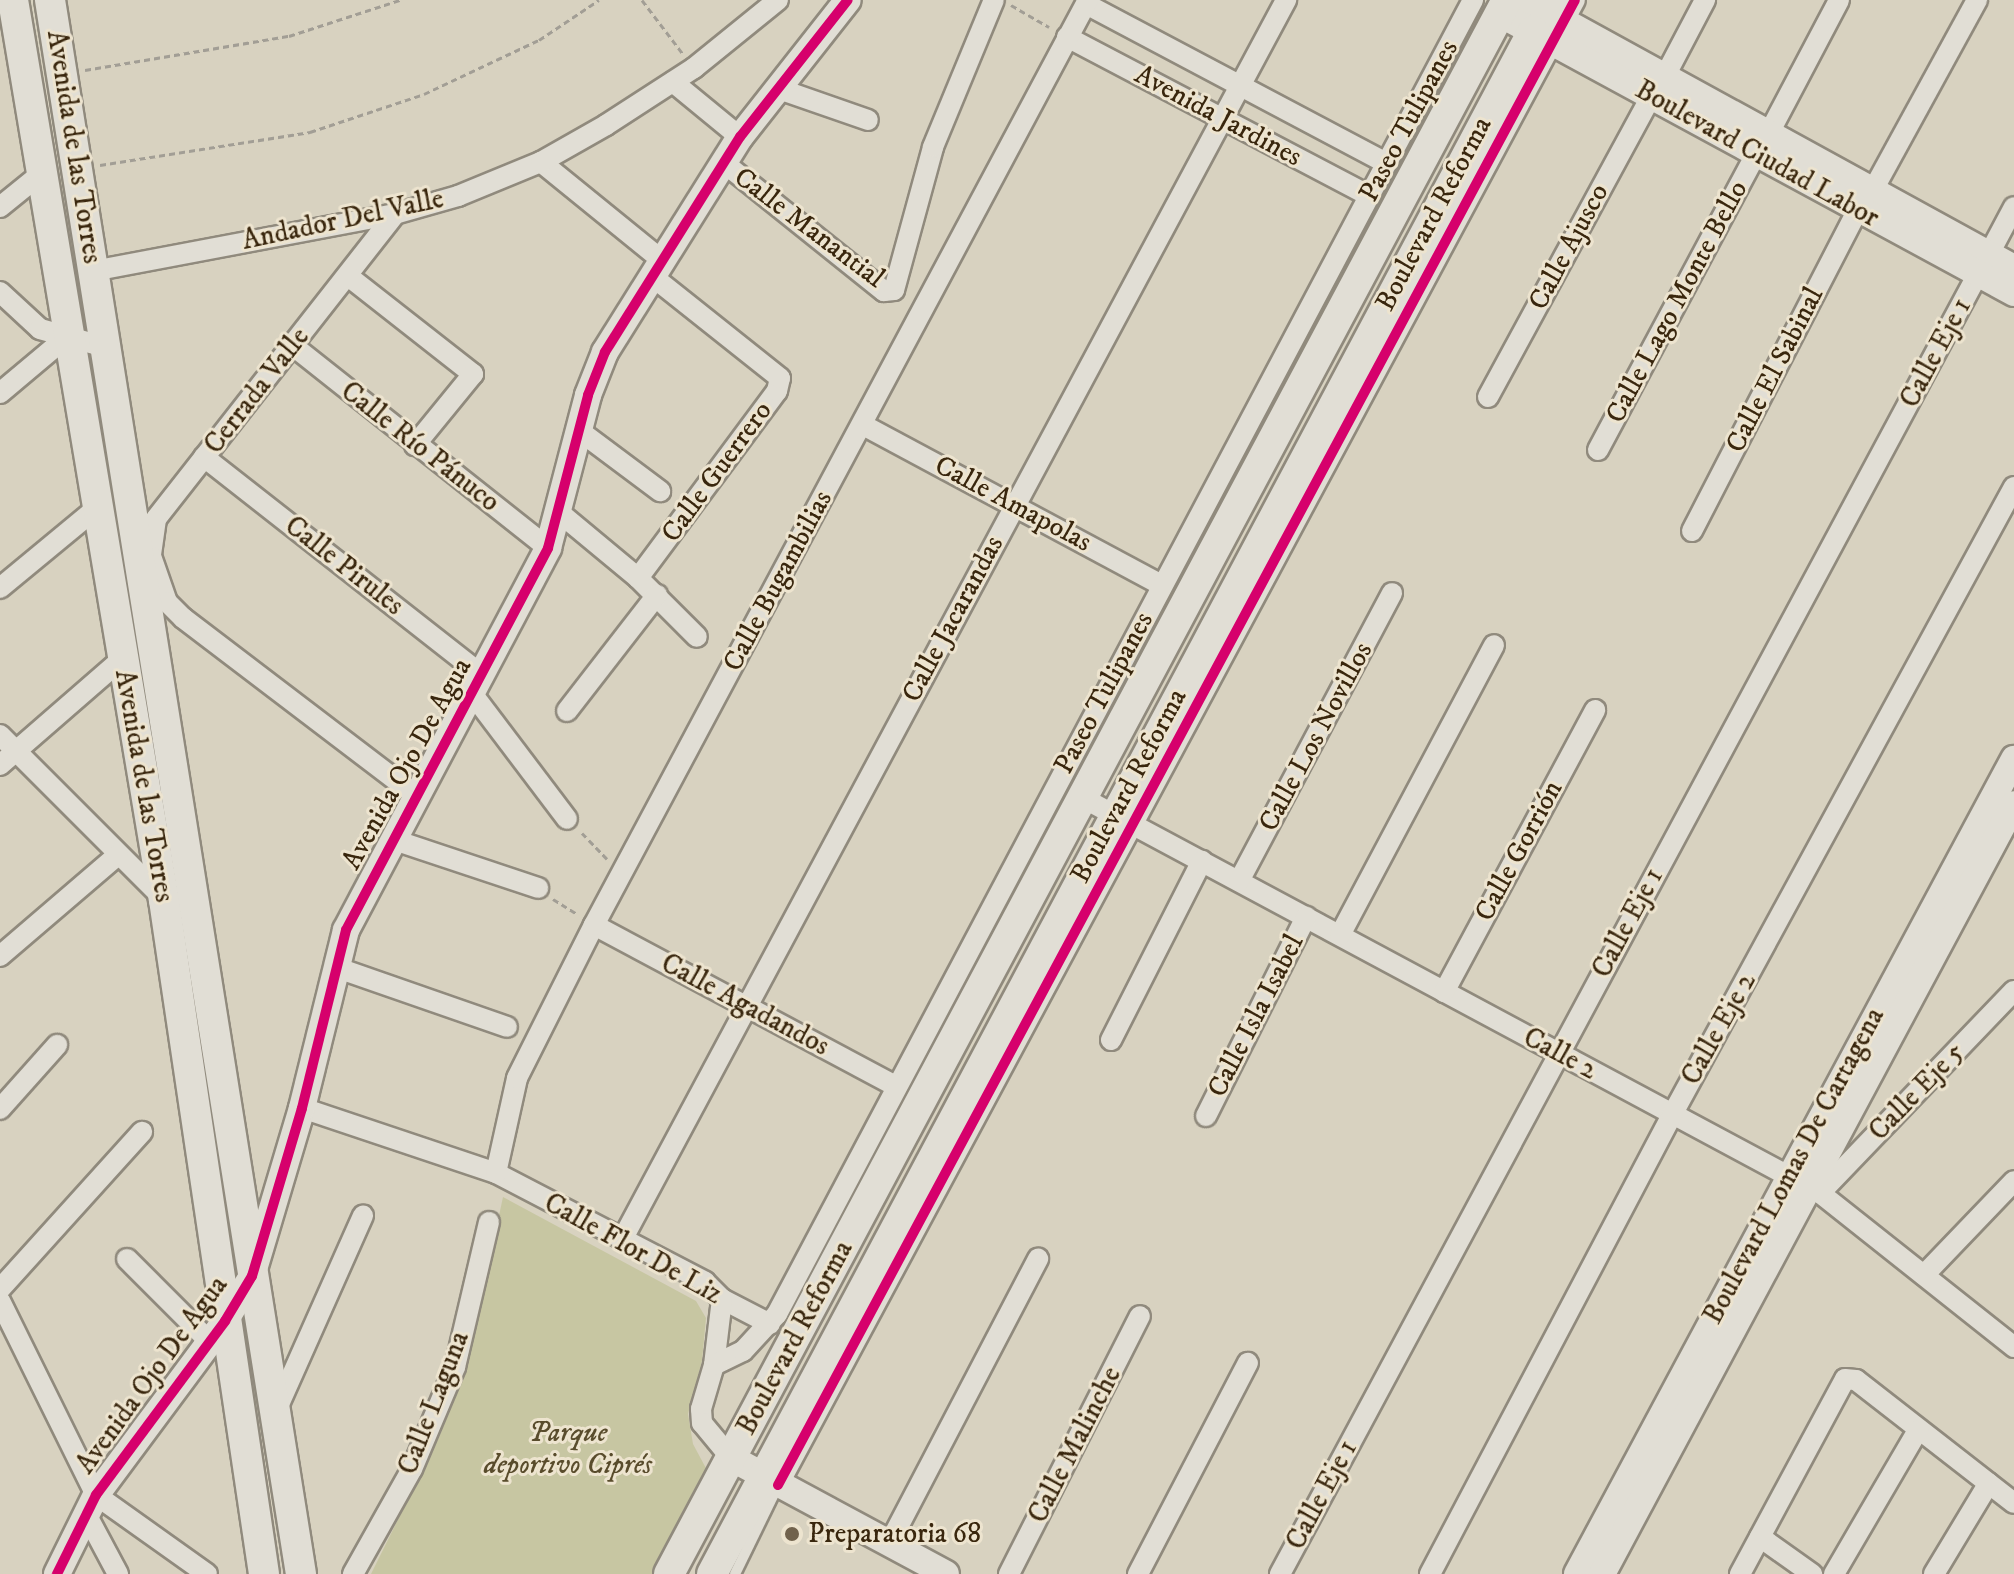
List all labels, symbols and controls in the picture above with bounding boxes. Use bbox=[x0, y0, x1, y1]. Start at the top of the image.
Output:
street label: Avenida de las Torres bbox=[39, 28, 109, 266]
street label: Paseo Tulipanes bbox=[1352, 34, 1466, 208]
street label: Avenida Jardines bbox=[1129, 58, 1307, 174]
street label: Boulevard Ciudad Labor bbox=[1629, 73, 1885, 235]
street label: Boulevard Reforma bbox=[1369, 111, 1499, 317]
street label: Calle Manantial bbox=[727, 160, 891, 296]
street label: Calle Lago Monte Bello bbox=[1599, 175, 1755, 429]
street label: Calle Ajusco bbox=[1522, 178, 1616, 316]
street label: Andador Del Valle bbox=[239, 182, 447, 258]
street label: Calle El Sabinal bbox=[1719, 282, 1831, 458]
street label: Calle Eje 1 bbox=[1893, 292, 1979, 414]
street label: Cerrada Valle bbox=[197, 321, 317, 461]
street label: Calle Río Pánuco bbox=[334, 375, 506, 519]
street label: Calle Guerrero bbox=[655, 395, 779, 549]
street label: Calle Amapolas bbox=[929, 449, 1097, 559]
street label: Calle Bugambilias bbox=[716, 485, 840, 677]
street label: Calle Pirules bbox=[278, 509, 410, 623]
street label: Calle Jacarandas bbox=[895, 530, 1011, 708]
street label: Paseo Tulipanes bbox=[1047, 606, 1161, 780]
street label: Calle Los Novillos bbox=[1252, 637, 1380, 837]
street label: Avenida Ojo De Agua bbox=[335, 652, 479, 876]
street label: Avenida de las Torres bbox=[107, 667, 181, 905]
street label: Boulevard Reforma bbox=[1064, 683, 1194, 889]
street label: Calle Gorrión bbox=[1468, 775, 1570, 927]
street label: Calle Eje 1 bbox=[1585, 862, 1671, 984]
street label: Calle Isla Isabel bbox=[1201, 929, 1311, 1103]
street label: Calle Agadandos bbox=[655, 947, 835, 1063]
street label: Calle Eje 2 bbox=[1675, 967, 1763, 1091]
street label: Boulevard Lomas De Cartagena bbox=[1696, 1002, 1892, 1330]
street label: Calle 2 bbox=[1517, 1021, 1603, 1087]
street label: Calle Eje 5 bbox=[1862, 1036, 1972, 1148]
street label: Calle Flor De Liz bbox=[538, 1186, 728, 1312]
street label: Boulevard Reforma bbox=[730, 1235, 860, 1441]
street label: Avenida Ojo De Agua bbox=[69, 1270, 235, 1480]
street label: Calle Laguna bbox=[391, 1327, 477, 1479]
street label: Calle Malinche bbox=[1021, 1361, 1129, 1529]
park label: Parque deportivo Ciprés bbox=[484, 1416, 652, 1482]
street label: Calle Eje 1 bbox=[1279, 1434, 1365, 1556]
place label: Preparatoria 68 bbox=[808, 1517, 981, 1551]
marker: Preparatoria 68 bbox=[783, 1525, 801, 1543]

